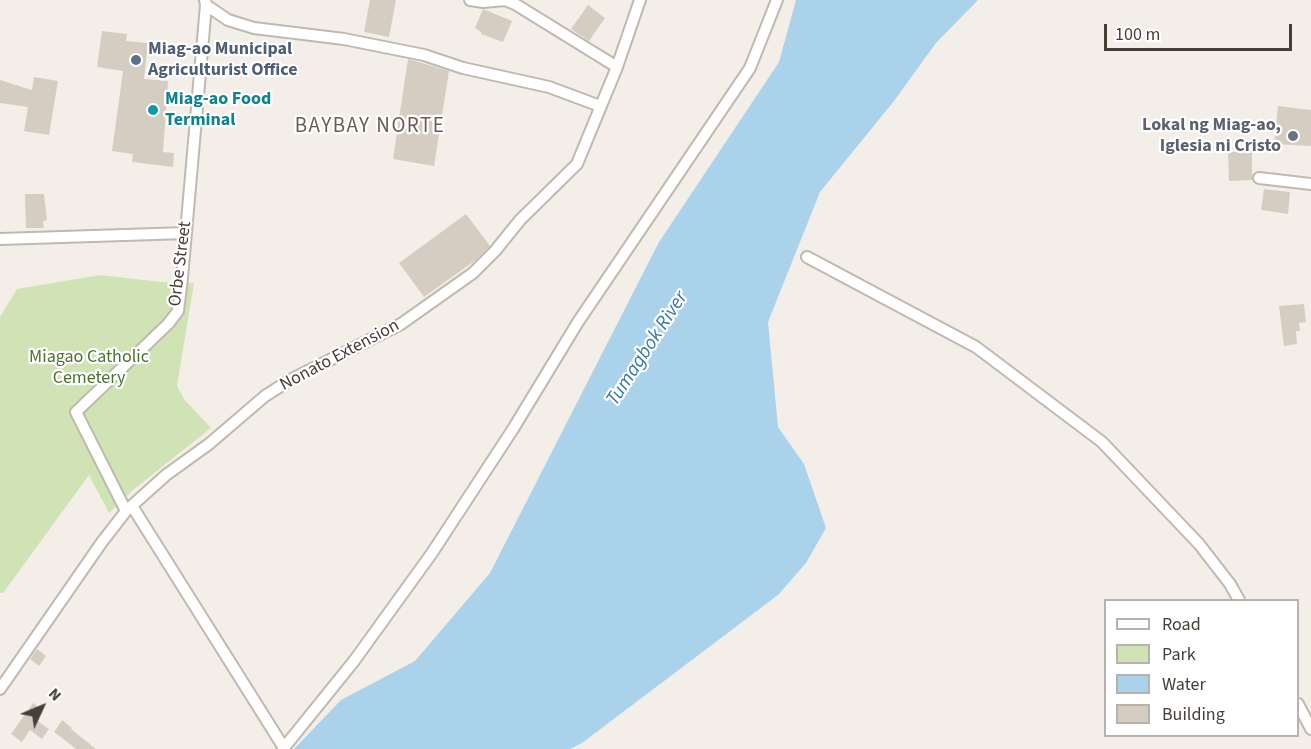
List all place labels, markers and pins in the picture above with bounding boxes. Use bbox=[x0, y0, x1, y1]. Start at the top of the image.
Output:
place label: Miag-ao Municipal Agriculturist Office bbox=[148, 39, 298, 82]
marker: Miag-ao Municipal Agriculturist Office bbox=[129, 53, 143, 67]
place label: Miag-ao Food Terminal bbox=[165, 89, 271, 132]
marker: Miag-ao Food Terminal bbox=[146, 103, 160, 117]
place label: Lokal ng Miag-ao, Iglesia ni Cristo bbox=[1142, 115, 1281, 158]
marker: Lokal ng Miag-ao, Iglesia ni Cristo bbox=[1286, 129, 1300, 143]

